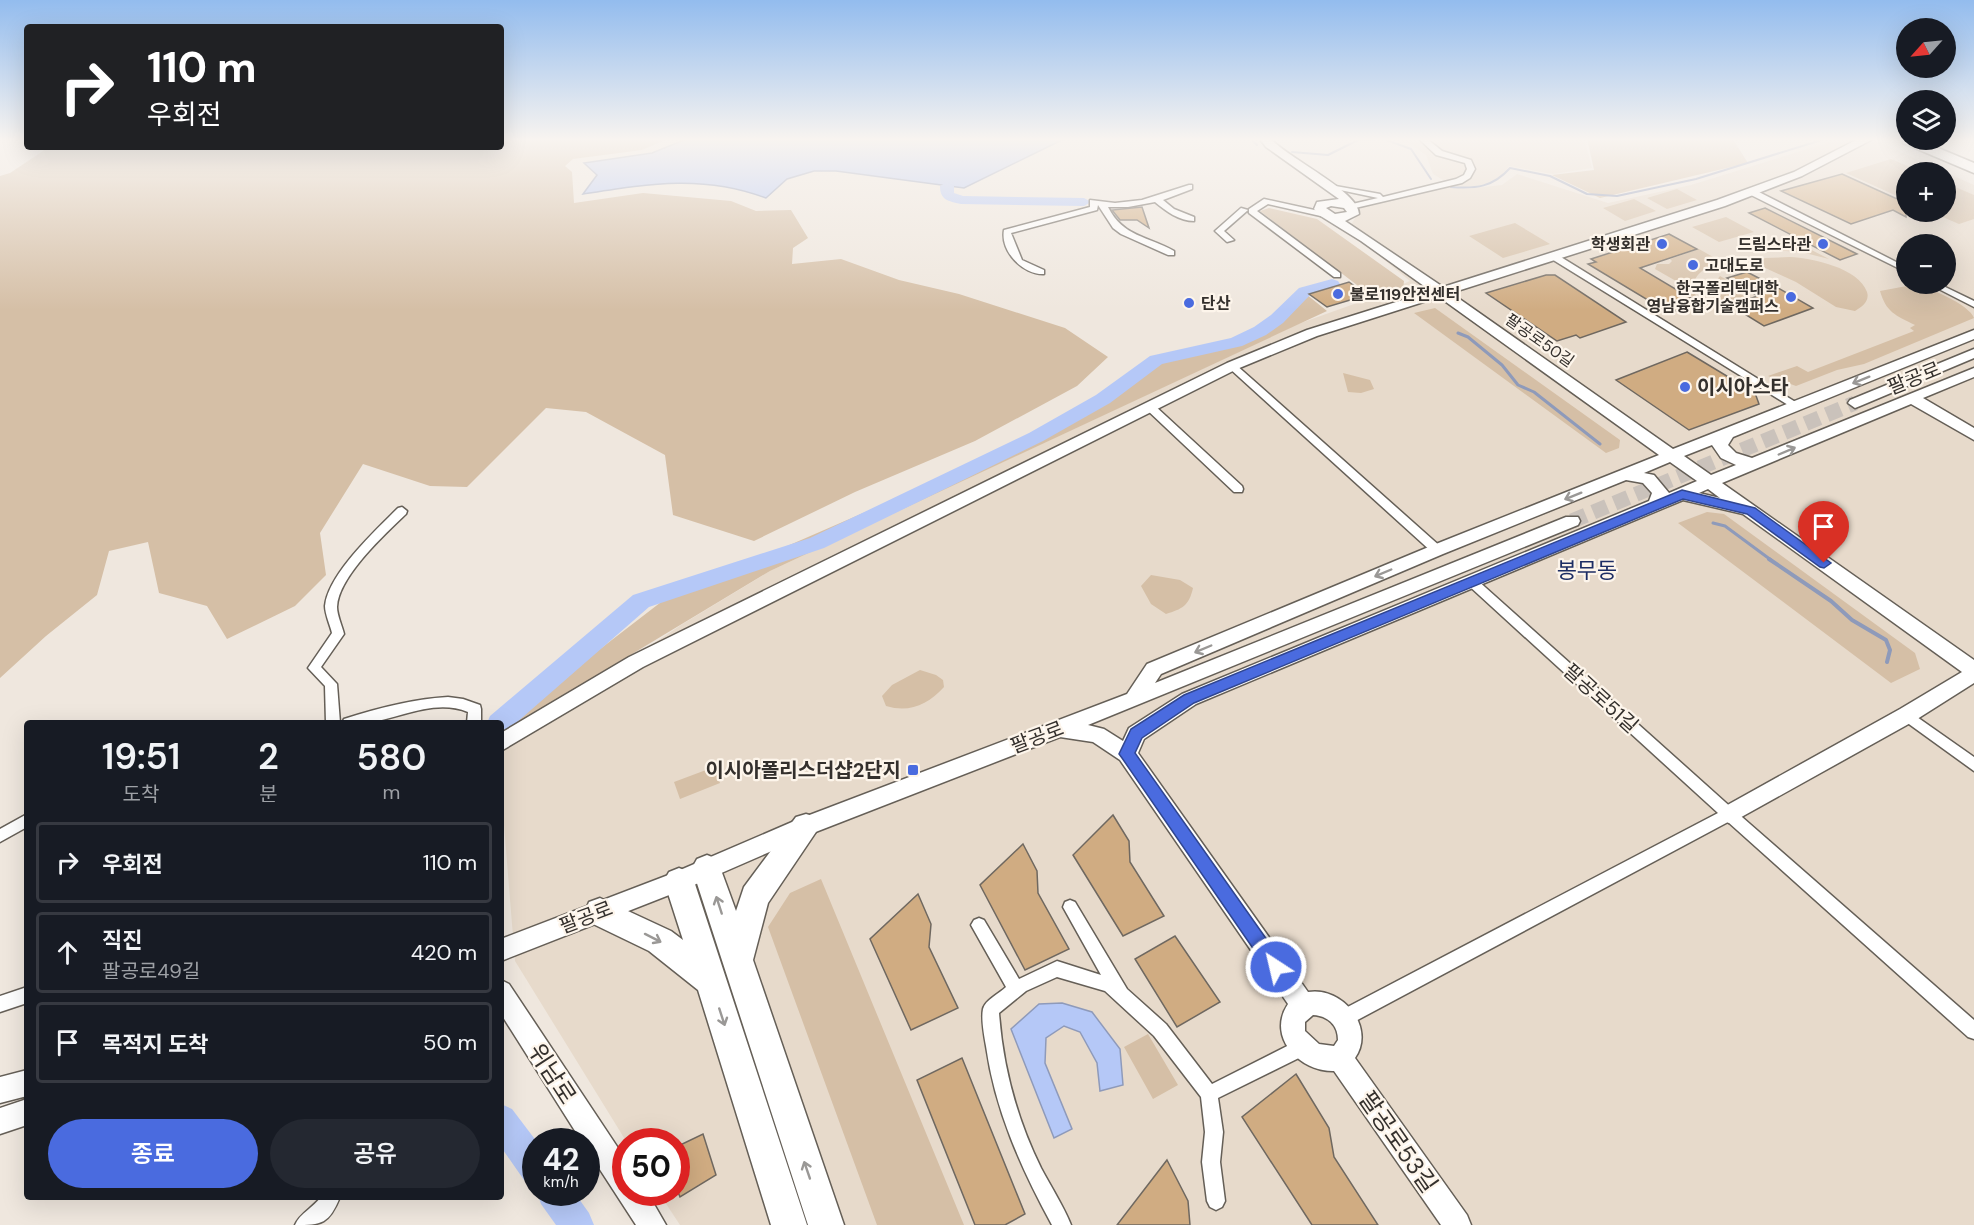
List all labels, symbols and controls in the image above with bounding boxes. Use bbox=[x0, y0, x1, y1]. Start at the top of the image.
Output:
north arrow bbox=[1896, 18, 1956, 78]
map controls bbox=[1896, 18, 1956, 294]
text: 110 m bbox=[147, 40, 257, 95]
icon: right bbox=[48, 48, 126, 126]
button: layers bbox=[1896, 90, 1956, 150]
text: 우회전 bbox=[147, 97, 222, 132]
button: + bbox=[1896, 162, 1956, 222]
place label: 학생회관 bbox=[1591, 234, 1650, 255]
place label: 드림스타관 bbox=[1737, 234, 1811, 255]
button: − bbox=[1896, 234, 1956, 294]
marker: 학생회관 bbox=[1655, 237, 1669, 251]
marker: 드림스타관 bbox=[1816, 237, 1830, 251]
place label: 고대도로 bbox=[1705, 255, 1764, 276]
marker: 고대도로 bbox=[1686, 258, 1700, 272]
place label: 한국폴리텍대학 영남융합기술캠퍼스 bbox=[1647, 278, 1779, 317]
place label: 불로119안전센터 bbox=[1350, 284, 1460, 305]
marker: 불로119안전센터 bbox=[1331, 287, 1345, 301]
marker: 한국폴리텍대학 영남융합기술캠퍼스 bbox=[1784, 290, 1798, 304]
place label: 단산 bbox=[1201, 293, 1231, 314]
marker: 단산 bbox=[1182, 296, 1196, 310]
street label: 팔공로50길 bbox=[1501, 309, 1578, 372]
street label: 팔공로 bbox=[1884, 356, 1944, 400]
place label: 이시아스타 bbox=[1697, 374, 1789, 400]
one-way arrow bbox=[1853, 375, 1871, 386]
marker: 이시아스타 bbox=[1678, 380, 1692, 394]
one-way arrow bbox=[1777, 445, 1795, 456]
one-way arrow bbox=[1564, 491, 1583, 502]
pin bbox=[1798, 501, 1849, 563]
icon: arrive bbox=[1807, 510, 1840, 543]
district label: 봉무동 bbox=[1557, 556, 1617, 585]
one-way arrow bbox=[1374, 568, 1393, 579]
one-way arrow bbox=[1195, 643, 1213, 655]
street label: 팔공로51길 bbox=[1558, 658, 1644, 738]
street label: 팔공로 bbox=[1007, 715, 1067, 759]
text: 19:51 bbox=[102, 733, 180, 780]
text: 2 bbox=[258, 733, 279, 780]
text: 580 bbox=[356, 734, 426, 781]
place label: 이시아폴리스더샵2단지 bbox=[705, 757, 901, 783]
marker: 이시아폴리스더샵2단지 bbox=[906, 763, 920, 777]
text: m bbox=[382, 779, 400, 805]
text: 도착 bbox=[123, 781, 159, 807]
text: 분 bbox=[259, 781, 278, 807]
icon: right bbox=[51, 846, 84, 879]
text: 110 m bbox=[423, 848, 477, 877]
text: 우회전 bbox=[102, 850, 163, 879]
street label: 팔공로 bbox=[556, 895, 616, 939]
one-way arrow bbox=[713, 896, 724, 915]
text: 직진 bbox=[102, 926, 142, 955]
one-way arrow bbox=[644, 932, 662, 944]
position arrow bbox=[1244, 935, 1308, 999]
icon: ahead bbox=[51, 936, 84, 969]
text: 420 m bbox=[411, 938, 477, 967]
text: 팔공로49길 bbox=[102, 958, 200, 984]
one-way arrow bbox=[718, 1007, 729, 1026]
icon: arrive bbox=[51, 1026, 84, 1059]
text: 50 m bbox=[423, 1028, 477, 1057]
text: 목적지 도착 bbox=[102, 1030, 208, 1059]
street label: 위남로 bbox=[521, 1038, 583, 1110]
street label: 팔공로53길 bbox=[1352, 1085, 1445, 1199]
button: 종료 bbox=[48, 1119, 258, 1188]
button: 공유 bbox=[270, 1119, 480, 1188]
speed limit sign: 50 bbox=[612, 1128, 690, 1206]
text: 42 bbox=[543, 1140, 579, 1179]
one-way arrow bbox=[801, 1161, 812, 1180]
text: km/h bbox=[543, 1172, 579, 1192]

